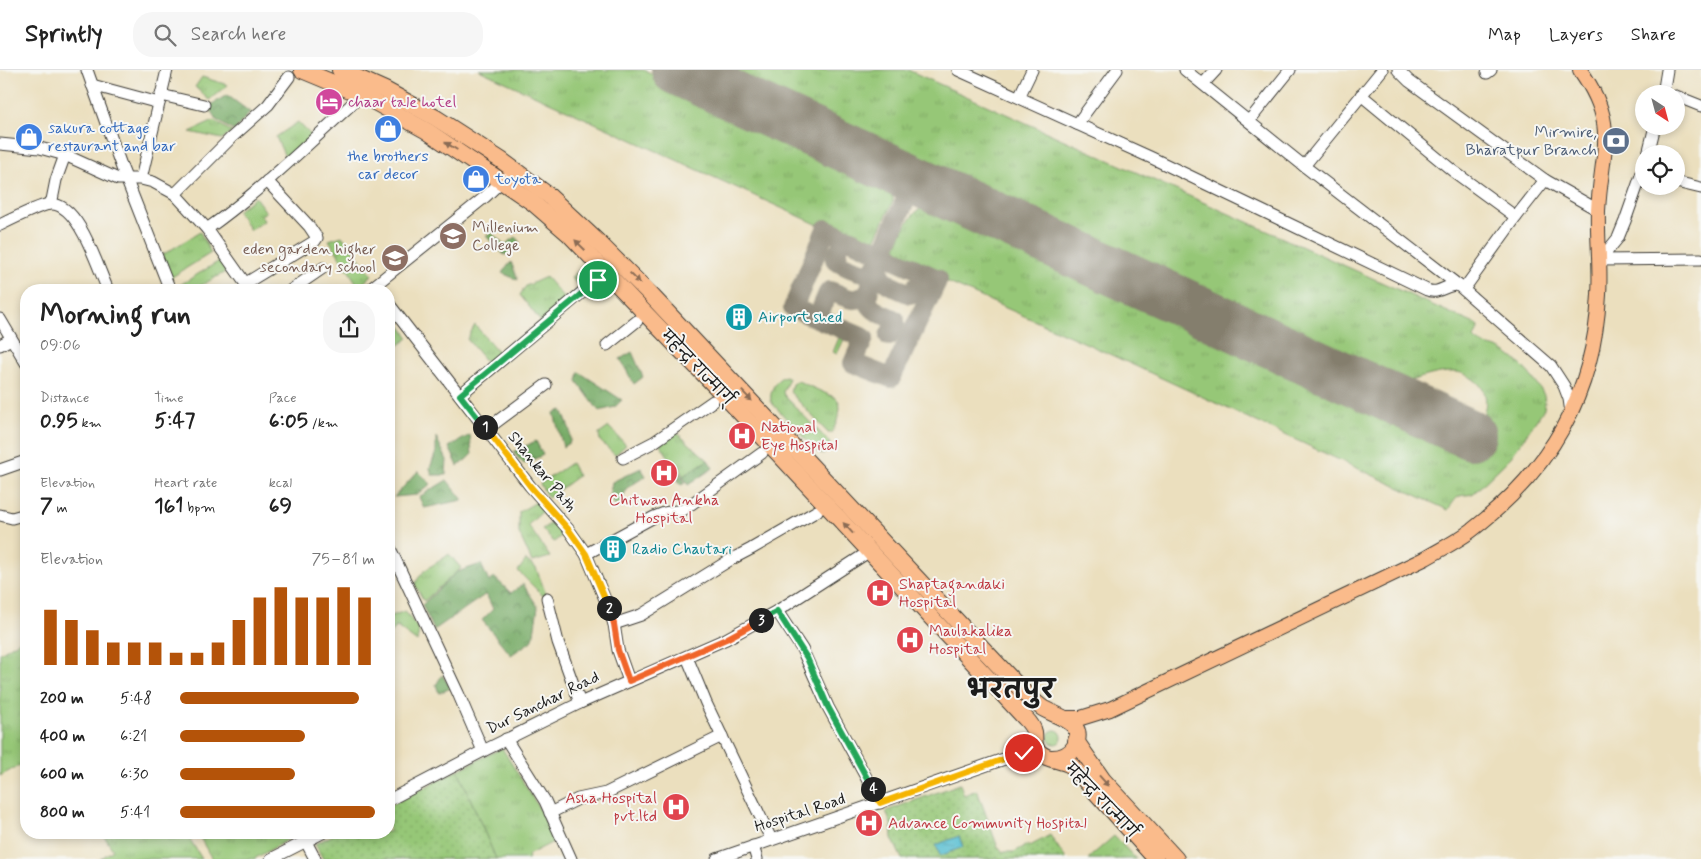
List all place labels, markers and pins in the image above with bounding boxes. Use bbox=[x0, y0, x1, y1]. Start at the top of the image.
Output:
hotel icon: chaar tale hotel bbox=[314, 87, 344, 117]
place label: chaar tale hotel bbox=[348, 92, 456, 113]
shop icon: the brothers car decor bbox=[373, 114, 403, 144]
place label: sakura cottage restaurant and bar bbox=[48, 118, 176, 157]
shop icon: sakura cottage restaurant and bar bbox=[14, 122, 44, 152]
place label: Mirmire, Bharatpur Branch bbox=[1465, 122, 1597, 161]
bank icon: Mirmire, Bharatpur Branch bbox=[1601, 126, 1631, 156]
place label: the brothers car decor bbox=[347, 146, 429, 185]
shop icon: toyota bbox=[461, 164, 491, 194]
place label: toyota bbox=[494, 169, 542, 190]
place label: Millenium College bbox=[472, 217, 539, 256]
school or university icon: Millenium College bbox=[438, 221, 468, 251]
place label: eden garden higher secondary school bbox=[242, 239, 376, 278]
school or university icon: eden garden higher secondary school bbox=[380, 243, 410, 273]
pin bbox=[577, 259, 619, 301]
building icon: Airport shed bbox=[724, 302, 754, 332]
place label: Airport shed bbox=[758, 307, 842, 328]
pin: 1 bbox=[472, 414, 498, 440]
place label: National Eye Hospital bbox=[761, 417, 838, 456]
hospital icon: National Eye Hospital bbox=[727, 421, 757, 451]
hospital icon: Chitwan Ankha Hospital bbox=[649, 458, 679, 488]
place label: Chitwan Ankha Hospital bbox=[609, 490, 719, 529]
building icon: Radio Chautari bbox=[598, 534, 628, 564]
place label: Radio Chautari bbox=[632, 539, 732, 560]
place label: Shaptagandaki Hospital bbox=[899, 574, 1005, 613]
hospital icon: Shaptagandaki Hospital bbox=[865, 578, 895, 608]
pin: 2 bbox=[596, 596, 622, 620]
pin: 3 bbox=[748, 608, 774, 632]
place label: Maulakalika Hospital bbox=[929, 621, 1012, 660]
hospital icon: Maulakalika Hospital bbox=[895, 625, 925, 655]
pin bbox=[1003, 732, 1045, 774]
pin: 4 bbox=[860, 776, 886, 802]
place label: Asha Hospital pvt.ltd bbox=[565, 788, 657, 827]
hospital icon: Asha Hospital pvt.ltd bbox=[661, 792, 691, 822]
hospital icon: Advance Community Hospital bbox=[854, 808, 884, 838]
place label: Advance Community Hospital bbox=[888, 813, 1087, 834]

